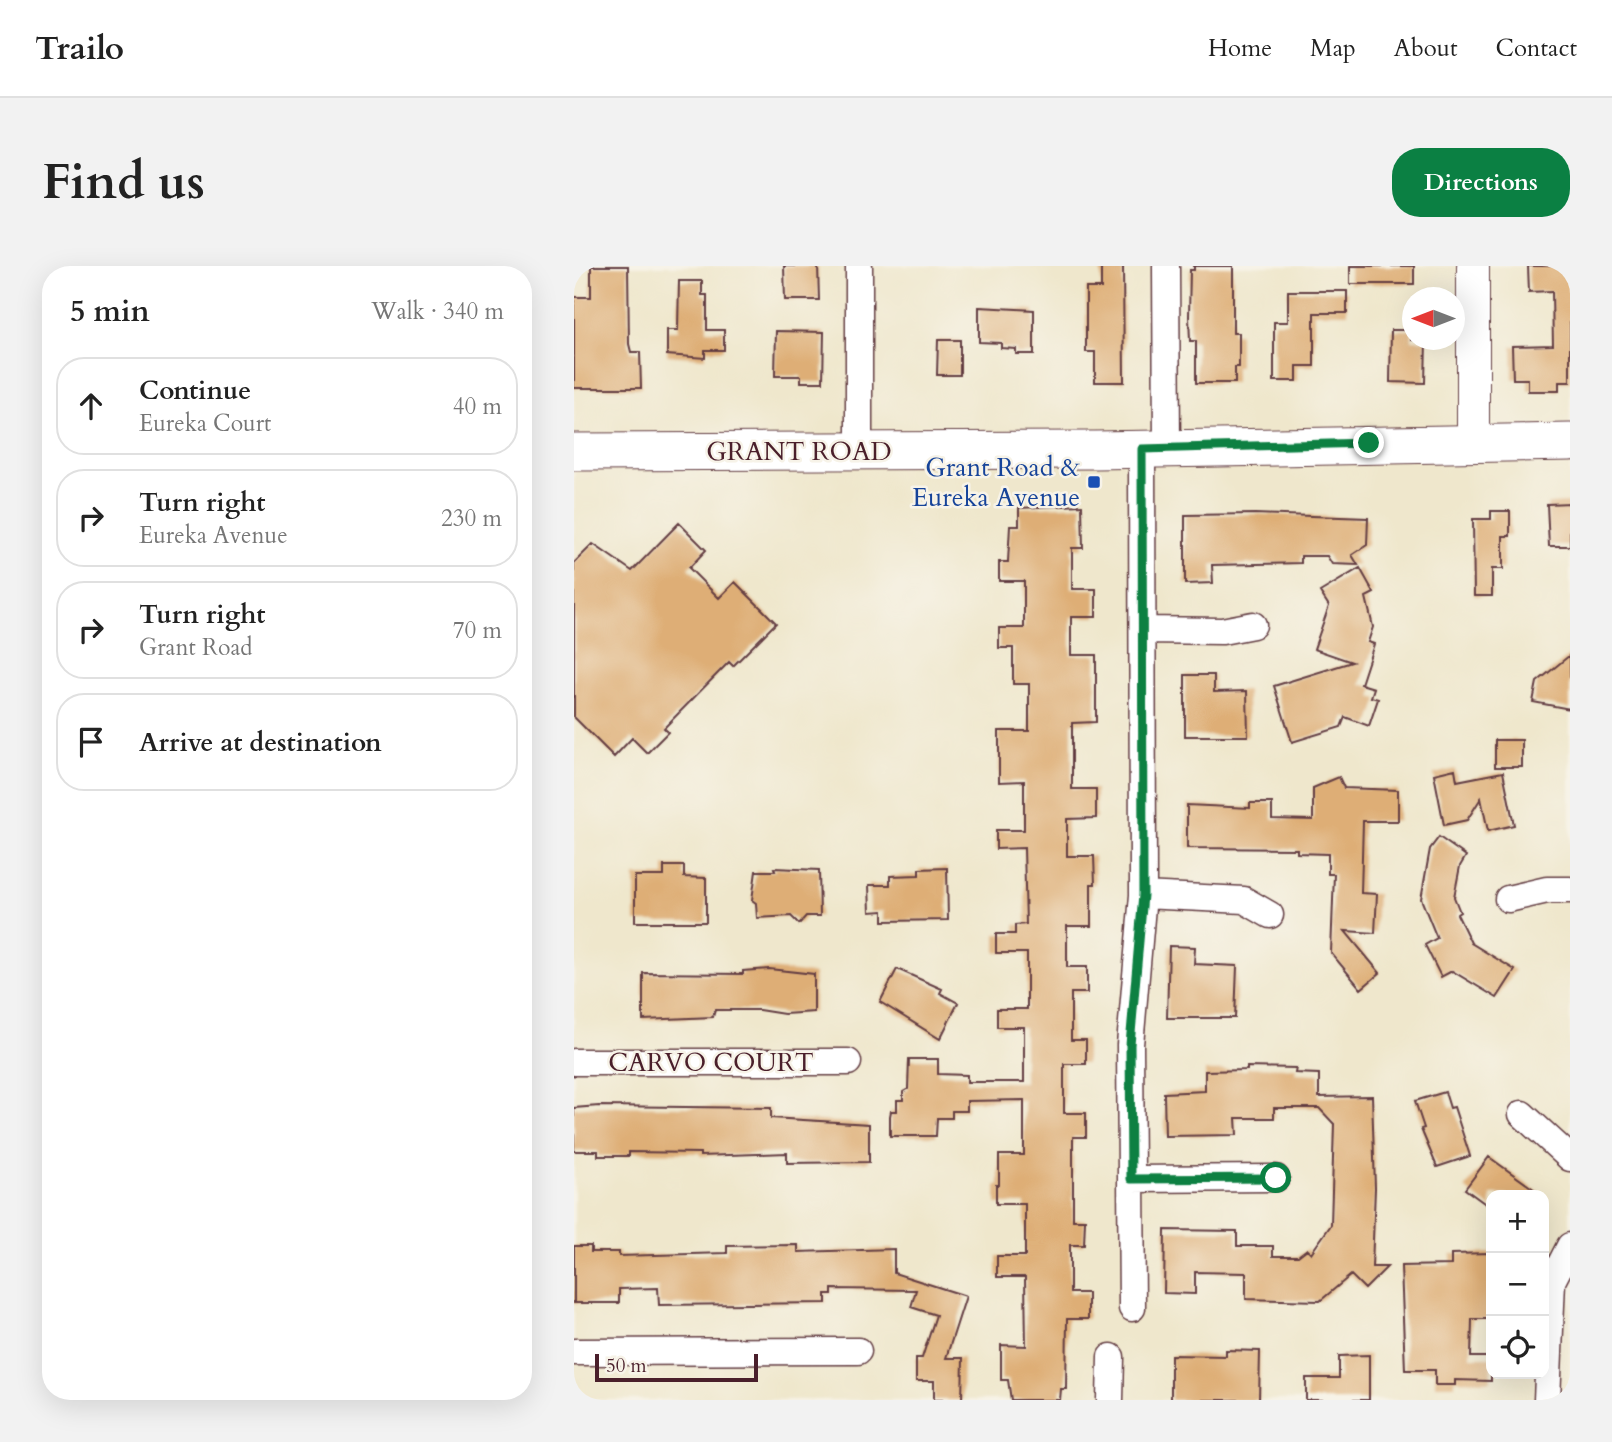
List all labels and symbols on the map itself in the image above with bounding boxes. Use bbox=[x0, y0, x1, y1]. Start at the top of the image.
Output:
north arrow bbox=[1402, 287, 1465, 350]
route end bbox=[1353, 427, 1384, 458]
street label: GRANT ROAD bbox=[706, 434, 892, 469]
place label: Grant Road & Eureka Avenue bbox=[912, 450, 1080, 515]
marker: Grant Road & Eureka Avenue bbox=[1086, 474, 1102, 490]
street label: CARVO COURT bbox=[608, 1045, 814, 1080]
route start bbox=[1260, 1162, 1291, 1193]
scale bar bbox=[595, 1351, 758, 1383]

